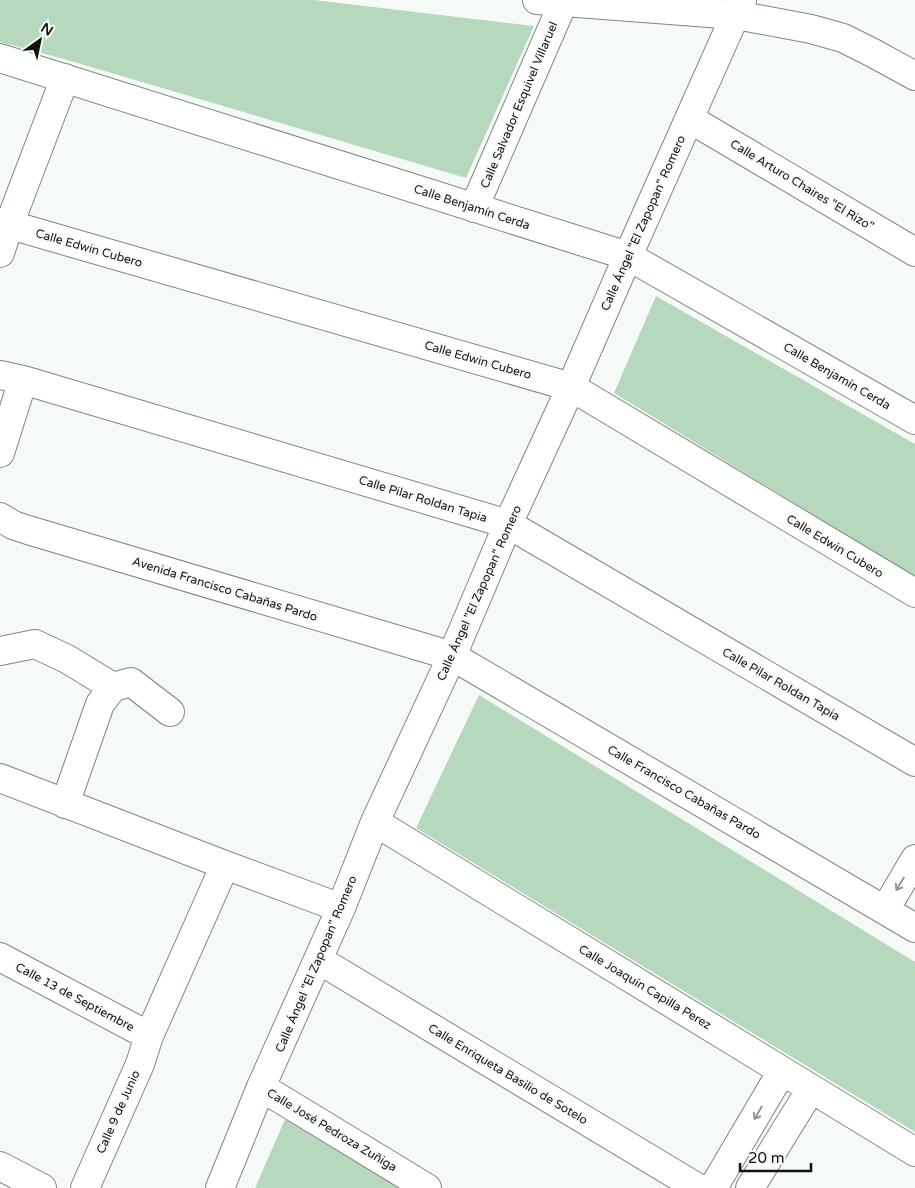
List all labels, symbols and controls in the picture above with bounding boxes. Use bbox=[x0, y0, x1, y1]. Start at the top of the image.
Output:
north arrow bbox=[15, 15, 65, 65]
text: N bbox=[37, 19, 56, 40]
street label: Calle Salvador Esquivel Villaruel bbox=[477, 20, 561, 190]
street label: Calle Ángel "El Zapopan" Romero bbox=[598, 133, 688, 313]
street label: Calle Arturo Chaires "El Rizo" bbox=[728, 137, 876, 234]
street label: Calle Benjamín Cerda bbox=[412, 182, 532, 232]
street label: Calle Edwin Cubero bbox=[34, 226, 144, 270]
street label: Calle Edwin Cubero bbox=[423, 338, 533, 382]
street label: Calle Benjamín Cerda bbox=[781, 340, 893, 412]
street label: Calle Pilar Roldan Tapia bbox=[357, 473, 489, 525]
street label: Calle Ángel "El Zapopan" Romero bbox=[434, 503, 524, 683]
street label: Calle Edwin Cubero bbox=[784, 512, 886, 580]
street label: Avenida Francisco Cabañas Pardo bbox=[131, 554, 319, 624]
street label: Calle Pilar Roldan Tapia bbox=[720, 645, 842, 723]
street label: Calle Francisco Cabañas Pardo bbox=[605, 742, 763, 842]
street label: Calle Ángel "El Zapopan" Romero bbox=[272, 874, 360, 1054]
one-way arrow bbox=[894, 877, 904, 891]
street label: Calle Joaquín Capilla Perez bbox=[576, 942, 714, 1032]
street label: Calle 13 de Septiembre bbox=[13, 960, 137, 1034]
street label: Calle Enriqueta Basilio de Sotelo bbox=[426, 1021, 590, 1127]
street label: Calle 9 de Junio bbox=[93, 1068, 143, 1156]
street label: Calle José Pedroza Zuñiga bbox=[265, 1086, 399, 1174]
one-way arrow bbox=[752, 1105, 762, 1119]
scale bar bbox=[740, 1140, 811, 1172]
text: 20 m bbox=[748, 1149, 785, 1167]

